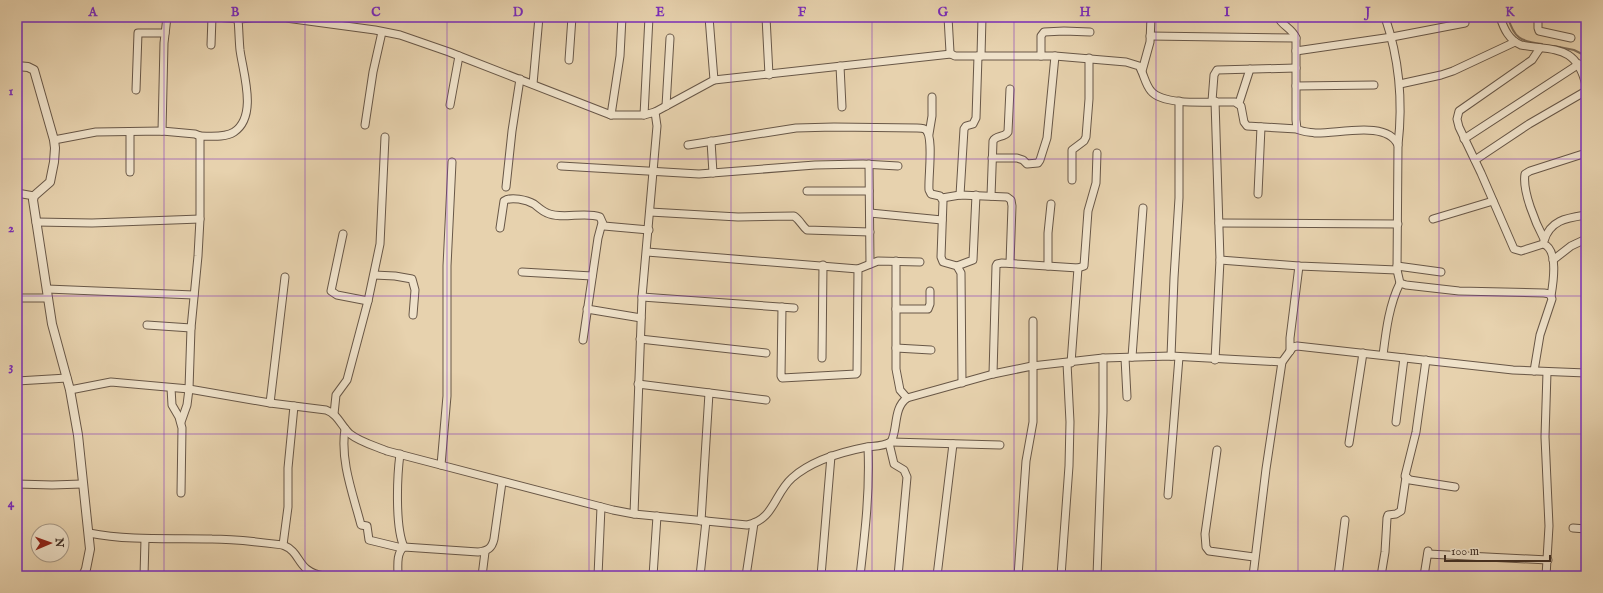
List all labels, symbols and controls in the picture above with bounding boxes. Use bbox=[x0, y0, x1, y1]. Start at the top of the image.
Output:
text: A bbox=[88, 4, 99, 21]
text: B bbox=[231, 4, 240, 21]
text: C bbox=[371, 4, 381, 21]
text: D bbox=[513, 4, 524, 21]
text: E bbox=[655, 4, 665, 21]
text: F bbox=[798, 4, 807, 21]
text: G bbox=[938, 4, 949, 21]
text: H bbox=[1079, 4, 1091, 21]
text: I bbox=[1224, 4, 1230, 21]
text: J bbox=[1363, 4, 1371, 21]
text: K bbox=[1505, 4, 1515, 21]
text: 1 bbox=[9, 83, 14, 100]
text: 2 bbox=[8, 220, 14, 237]
text: 3 bbox=[9, 358, 14, 375]
text: 4 bbox=[8, 495, 15, 512]
north arrow bbox=[30, 523, 70, 563]
text: N bbox=[52, 537, 66, 548]
scale bar bbox=[1445, 537, 1550, 563]
text: 100 m bbox=[1451, 544, 1479, 559]

